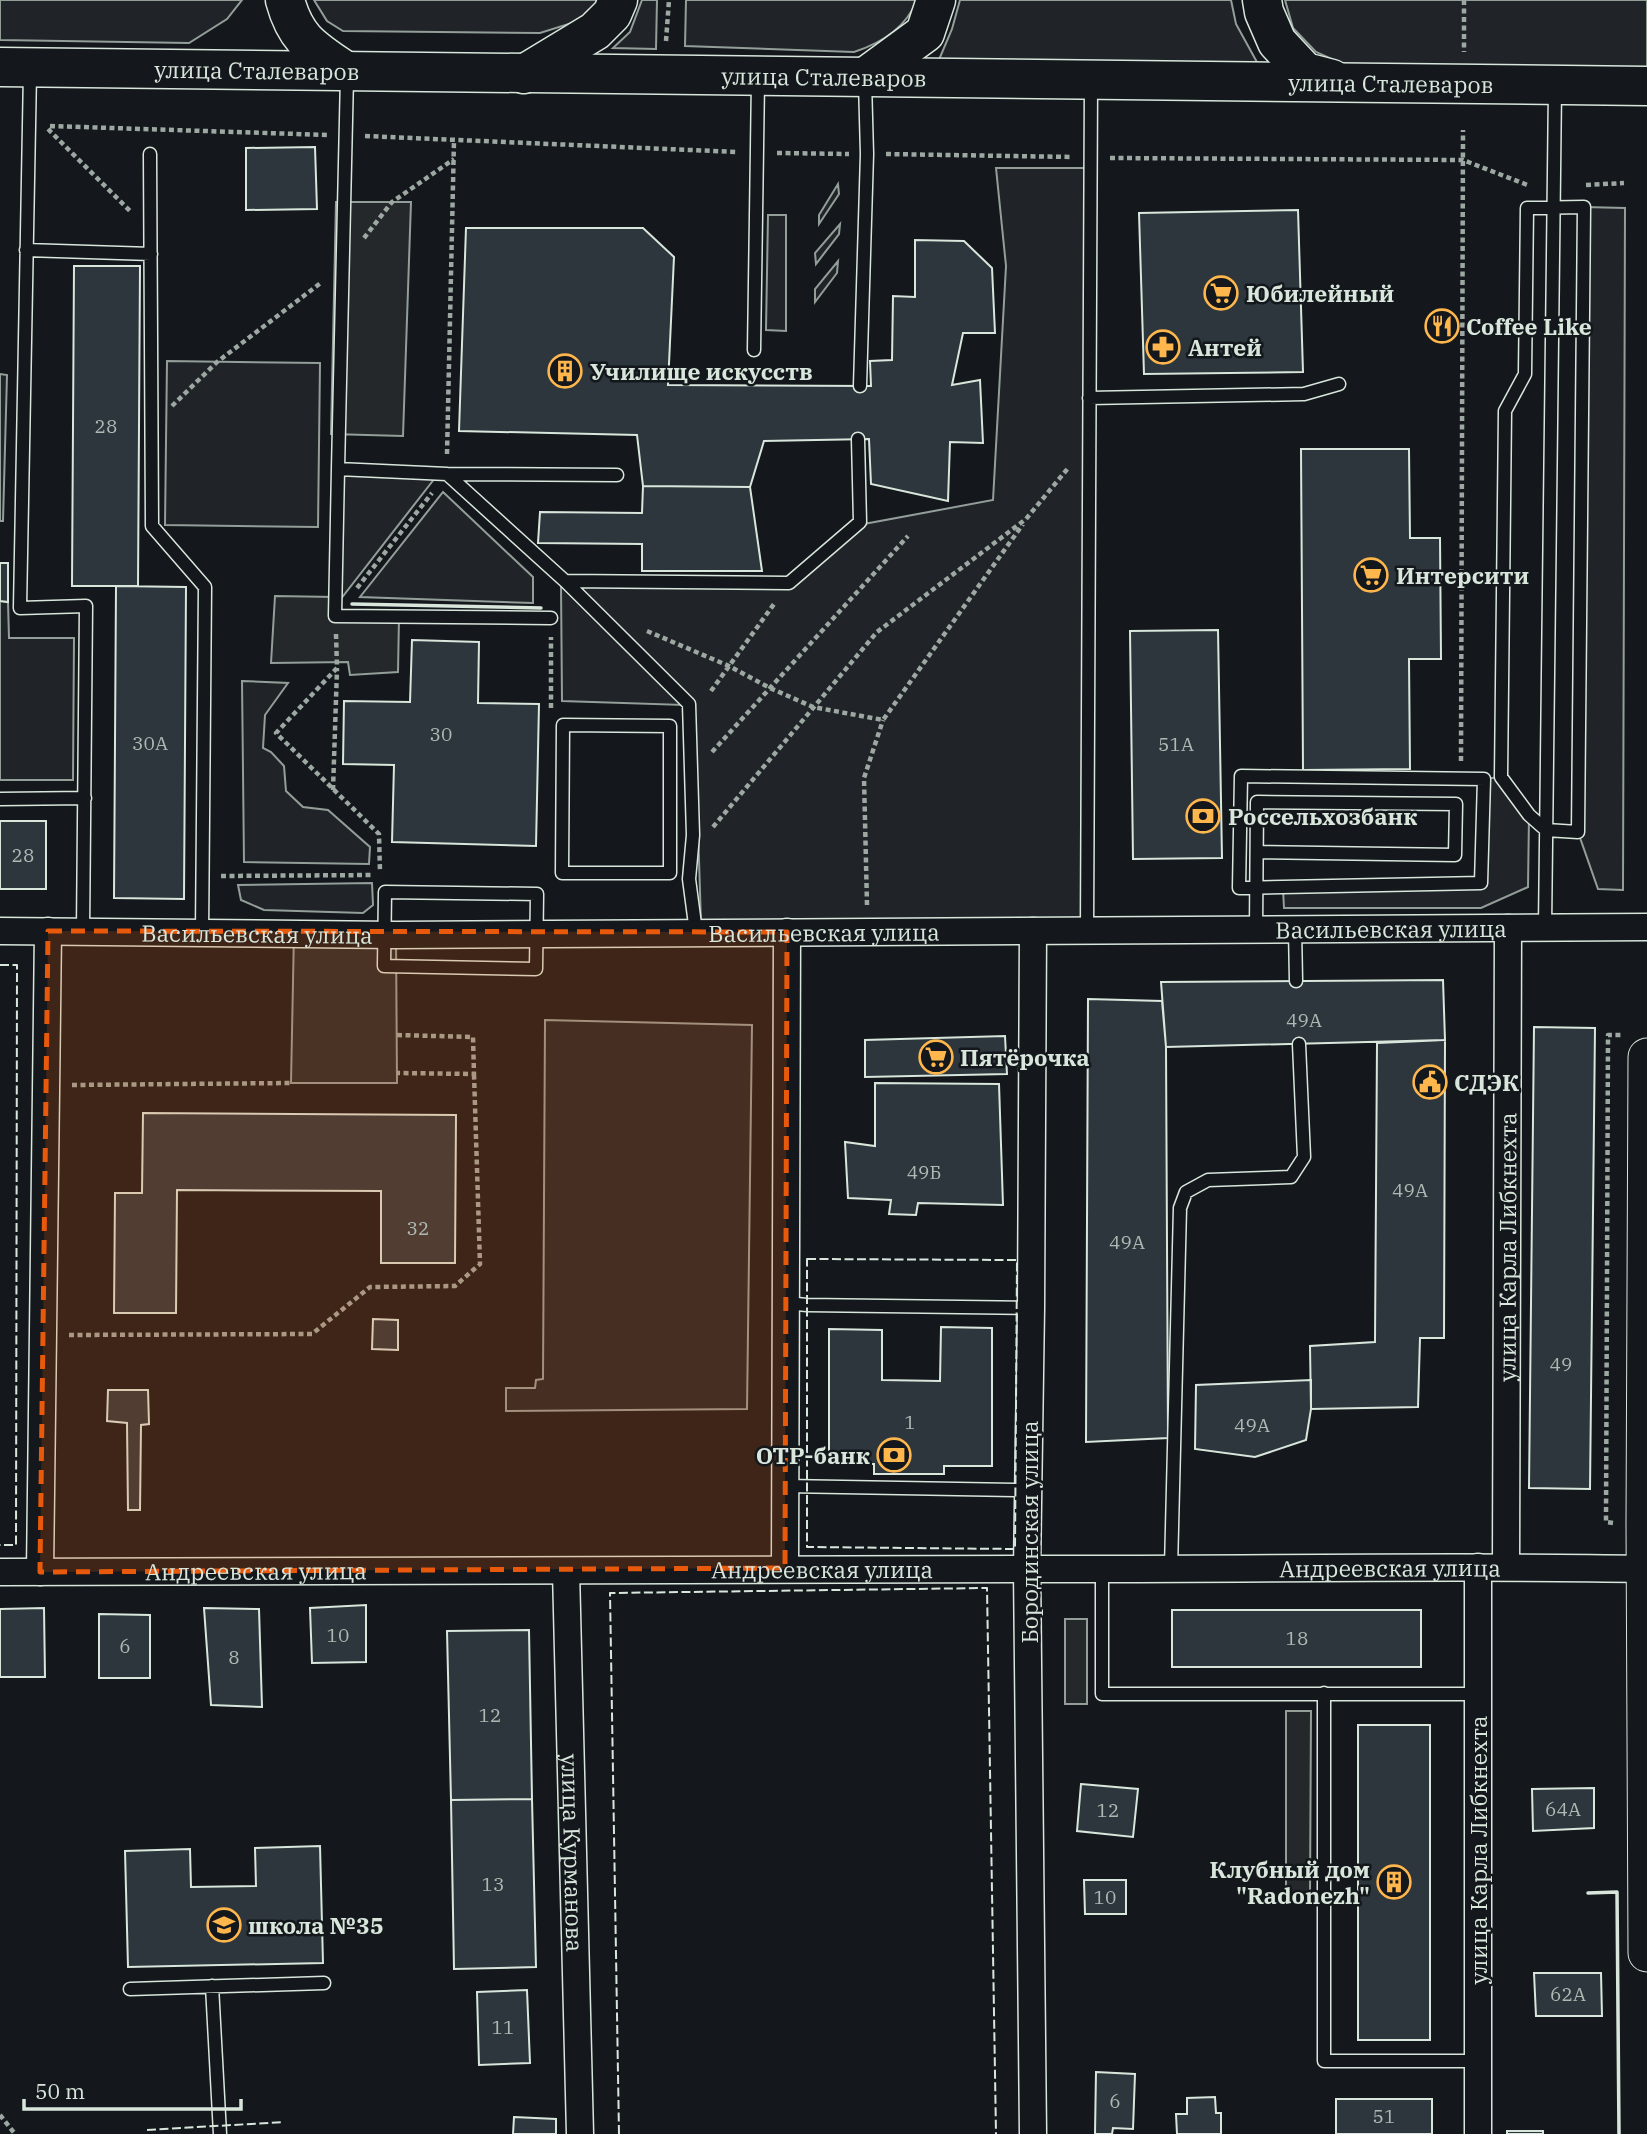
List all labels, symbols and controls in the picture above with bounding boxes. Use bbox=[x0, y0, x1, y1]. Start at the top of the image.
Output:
street label: улица Сталеваров bbox=[154, 54, 360, 86]
street label: улица Сталеваров bbox=[721, 60, 927, 93]
street label: улица Сталеваров bbox=[1288, 67, 1494, 99]
supermarket icon: Юбилейный bbox=[1202, 274, 1240, 312]
place label: Юбилейный bbox=[1246, 278, 1394, 308]
restaurant icon: Coffee Like bbox=[1423, 307, 1461, 345]
place label: Coffee Like bbox=[1466, 311, 1592, 341]
pharmacy icon: Антей bbox=[1144, 328, 1182, 366]
place label: Антей bbox=[1188, 332, 1262, 362]
building icon: Училище искусств bbox=[546, 352, 584, 390]
place label: Училище искусств bbox=[590, 356, 813, 386]
house number: 28 bbox=[95, 414, 117, 438]
supermarket icon: Интерсити bbox=[1352, 556, 1390, 594]
place label: Интерсити bbox=[1396, 560, 1529, 590]
house number: 30 bbox=[430, 722, 452, 746]
house number: 30А bbox=[132, 731, 168, 755]
house number: 51А bbox=[1158, 732, 1194, 756]
bank icon: Россельхозбанк bbox=[1184, 797, 1222, 835]
place label: Россельхозбанк bbox=[1228, 801, 1417, 831]
house number: 28 bbox=[12, 843, 34, 867]
street label: Васильевская улица bbox=[1275, 913, 1507, 944]
street label: Васильевская улица bbox=[141, 917, 373, 950]
street label: Васильевская улица bbox=[708, 917, 940, 948]
house number: 49А bbox=[1286, 1008, 1322, 1032]
supermarket icon: Пятёрочка bbox=[917, 1038, 955, 1076]
place label: Пятёрочка bbox=[960, 1042, 1090, 1072]
public building icon: СДЭК bbox=[1411, 1063, 1449, 1101]
place label: СДЭК bbox=[1454, 1067, 1519, 1097]
street label: улица Карла Либкнехта bbox=[1492, 1112, 1522, 1382]
house number: 49Б bbox=[907, 1160, 941, 1184]
house number: 49А bbox=[1392, 1178, 1428, 1202]
house number: 32 bbox=[407, 1216, 429, 1240]
house number: 49А bbox=[1109, 1230, 1145, 1254]
house number: 49 bbox=[1550, 1352, 1572, 1376]
house number: 1 bbox=[904, 1410, 916, 1434]
house number: 49А bbox=[1234, 1413, 1270, 1437]
street label: Бородинская улица bbox=[1014, 1420, 1044, 1644]
bank icon: OTP-банк bbox=[875, 1436, 913, 1474]
place label: OTP-банк bbox=[756, 1440, 870, 1470]
street label: Андреевская улица bbox=[1279, 1552, 1501, 1583]
street label: Андреевская улица bbox=[711, 1554, 933, 1584]
street label: Андреевская улица bbox=[145, 1555, 367, 1586]
house number: 10 bbox=[327, 1623, 349, 1647]
house number: 18 bbox=[1286, 1626, 1308, 1650]
house number: 6 bbox=[119, 1634, 131, 1658]
house number: 8 bbox=[228, 1645, 240, 1669]
house number: 12 bbox=[479, 1703, 501, 1727]
street label: улица Карла Либкнехта bbox=[1463, 1715, 1493, 1985]
street label: улица Курманова bbox=[556, 1753, 590, 1952]
house number: 64А bbox=[1545, 1797, 1581, 1821]
house number: 12 bbox=[1097, 1798, 1119, 1822]
place label: Клубный дом "Radonezh" bbox=[1209, 1854, 1370, 1910]
building icon: Клубный дом "Radonezh" bbox=[1375, 1863, 1413, 1901]
house number: 13 bbox=[482, 1872, 504, 1896]
house number: 10 bbox=[1094, 1885, 1116, 1909]
school or university icon: школа №35 bbox=[205, 1906, 243, 1944]
place label: школа №35 bbox=[248, 1910, 384, 1940]
house number: 62А bbox=[1550, 1982, 1586, 2006]
house number: 11 bbox=[492, 2015, 514, 2039]
scale bar bbox=[24, 2068, 242, 2112]
text: 50 m bbox=[35, 2077, 85, 2105]
house number: 6 bbox=[1109, 2089, 1121, 2113]
house number: 51 bbox=[1373, 2104, 1395, 2128]

